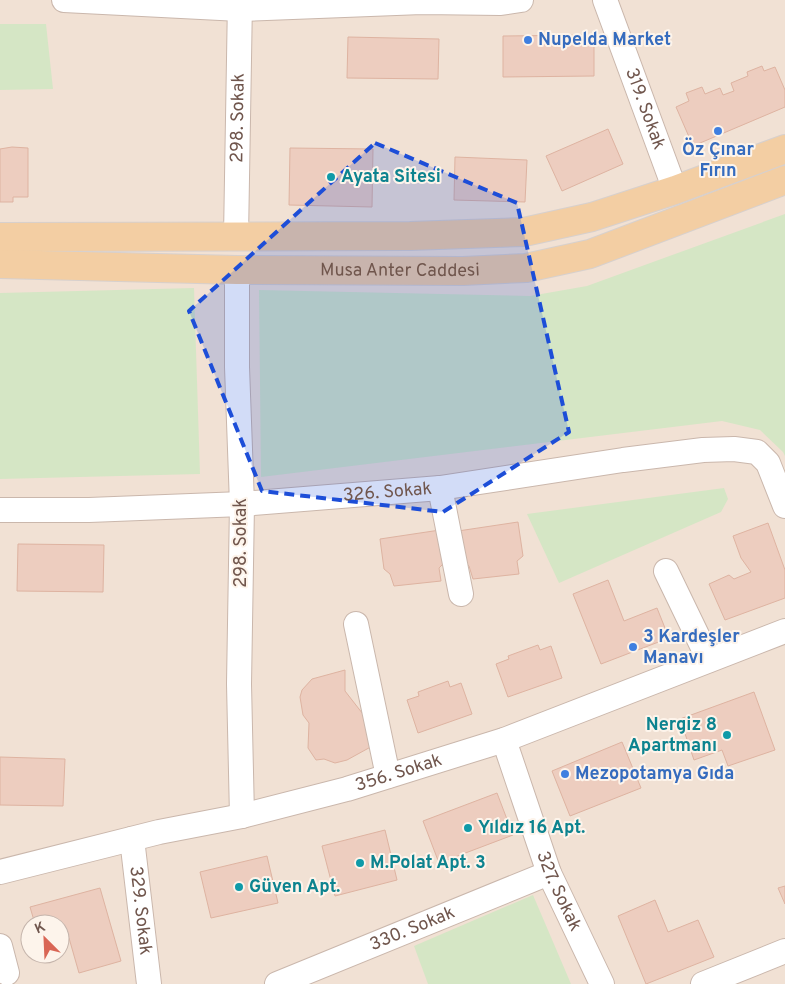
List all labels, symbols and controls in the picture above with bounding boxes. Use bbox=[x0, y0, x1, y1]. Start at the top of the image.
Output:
place label: Nupelda Market bbox=[538, 29, 671, 52]
marker: Nupelda Market bbox=[522, 34, 534, 46]
street label: 319. Sokak bbox=[620, 65, 671, 153]
street label: 298. Sokak bbox=[226, 73, 250, 163]
marker: Öz Çınar Fırın bbox=[712, 125, 724, 137]
place label: Öz Çınar Fırın bbox=[682, 137, 754, 183]
place label: Ayata Sitesi bbox=[341, 166, 441, 189]
marker: Ayata Sitesi bbox=[325, 171, 337, 183]
street label: Musa Anter Caddesi bbox=[320, 259, 480, 283]
street label: 326. Sokak bbox=[342, 477, 433, 507]
street label: 298. Sokak bbox=[230, 498, 253, 588]
place label: 3 Kardeşler Manavı bbox=[643, 626, 740, 670]
marker: 3 Kardeşler Manavı bbox=[627, 641, 639, 653]
place label: Nergiz 8 Apartmanı bbox=[628, 714, 717, 758]
marker: Nergiz 8 Apartmanı bbox=[721, 729, 733, 741]
street label: 356. Sokak bbox=[352, 749, 445, 797]
place label: Mezopotamya Gıda bbox=[575, 763, 734, 786]
marker: Mezopotamya Gıda bbox=[559, 768, 571, 780]
place label: Yıldız 16 Apt. bbox=[478, 817, 585, 840]
marker: Yıldız 16 Apt. bbox=[462, 822, 474, 834]
street label: 327. Sokak bbox=[531, 848, 587, 935]
place label: M.Polat Apt. 3 bbox=[370, 852, 486, 875]
marker: M.Polat Apt. 3 bbox=[354, 857, 366, 869]
street label: 329. Sokak bbox=[124, 865, 157, 956]
place label: Güven Apt. bbox=[249, 876, 340, 899]
marker: Güven Apt. bbox=[233, 881, 245, 893]
street label: 330. Sokak bbox=[366, 901, 458, 956]
north arrow bbox=[20, 914, 70, 964]
text: K bbox=[32, 919, 48, 938]

